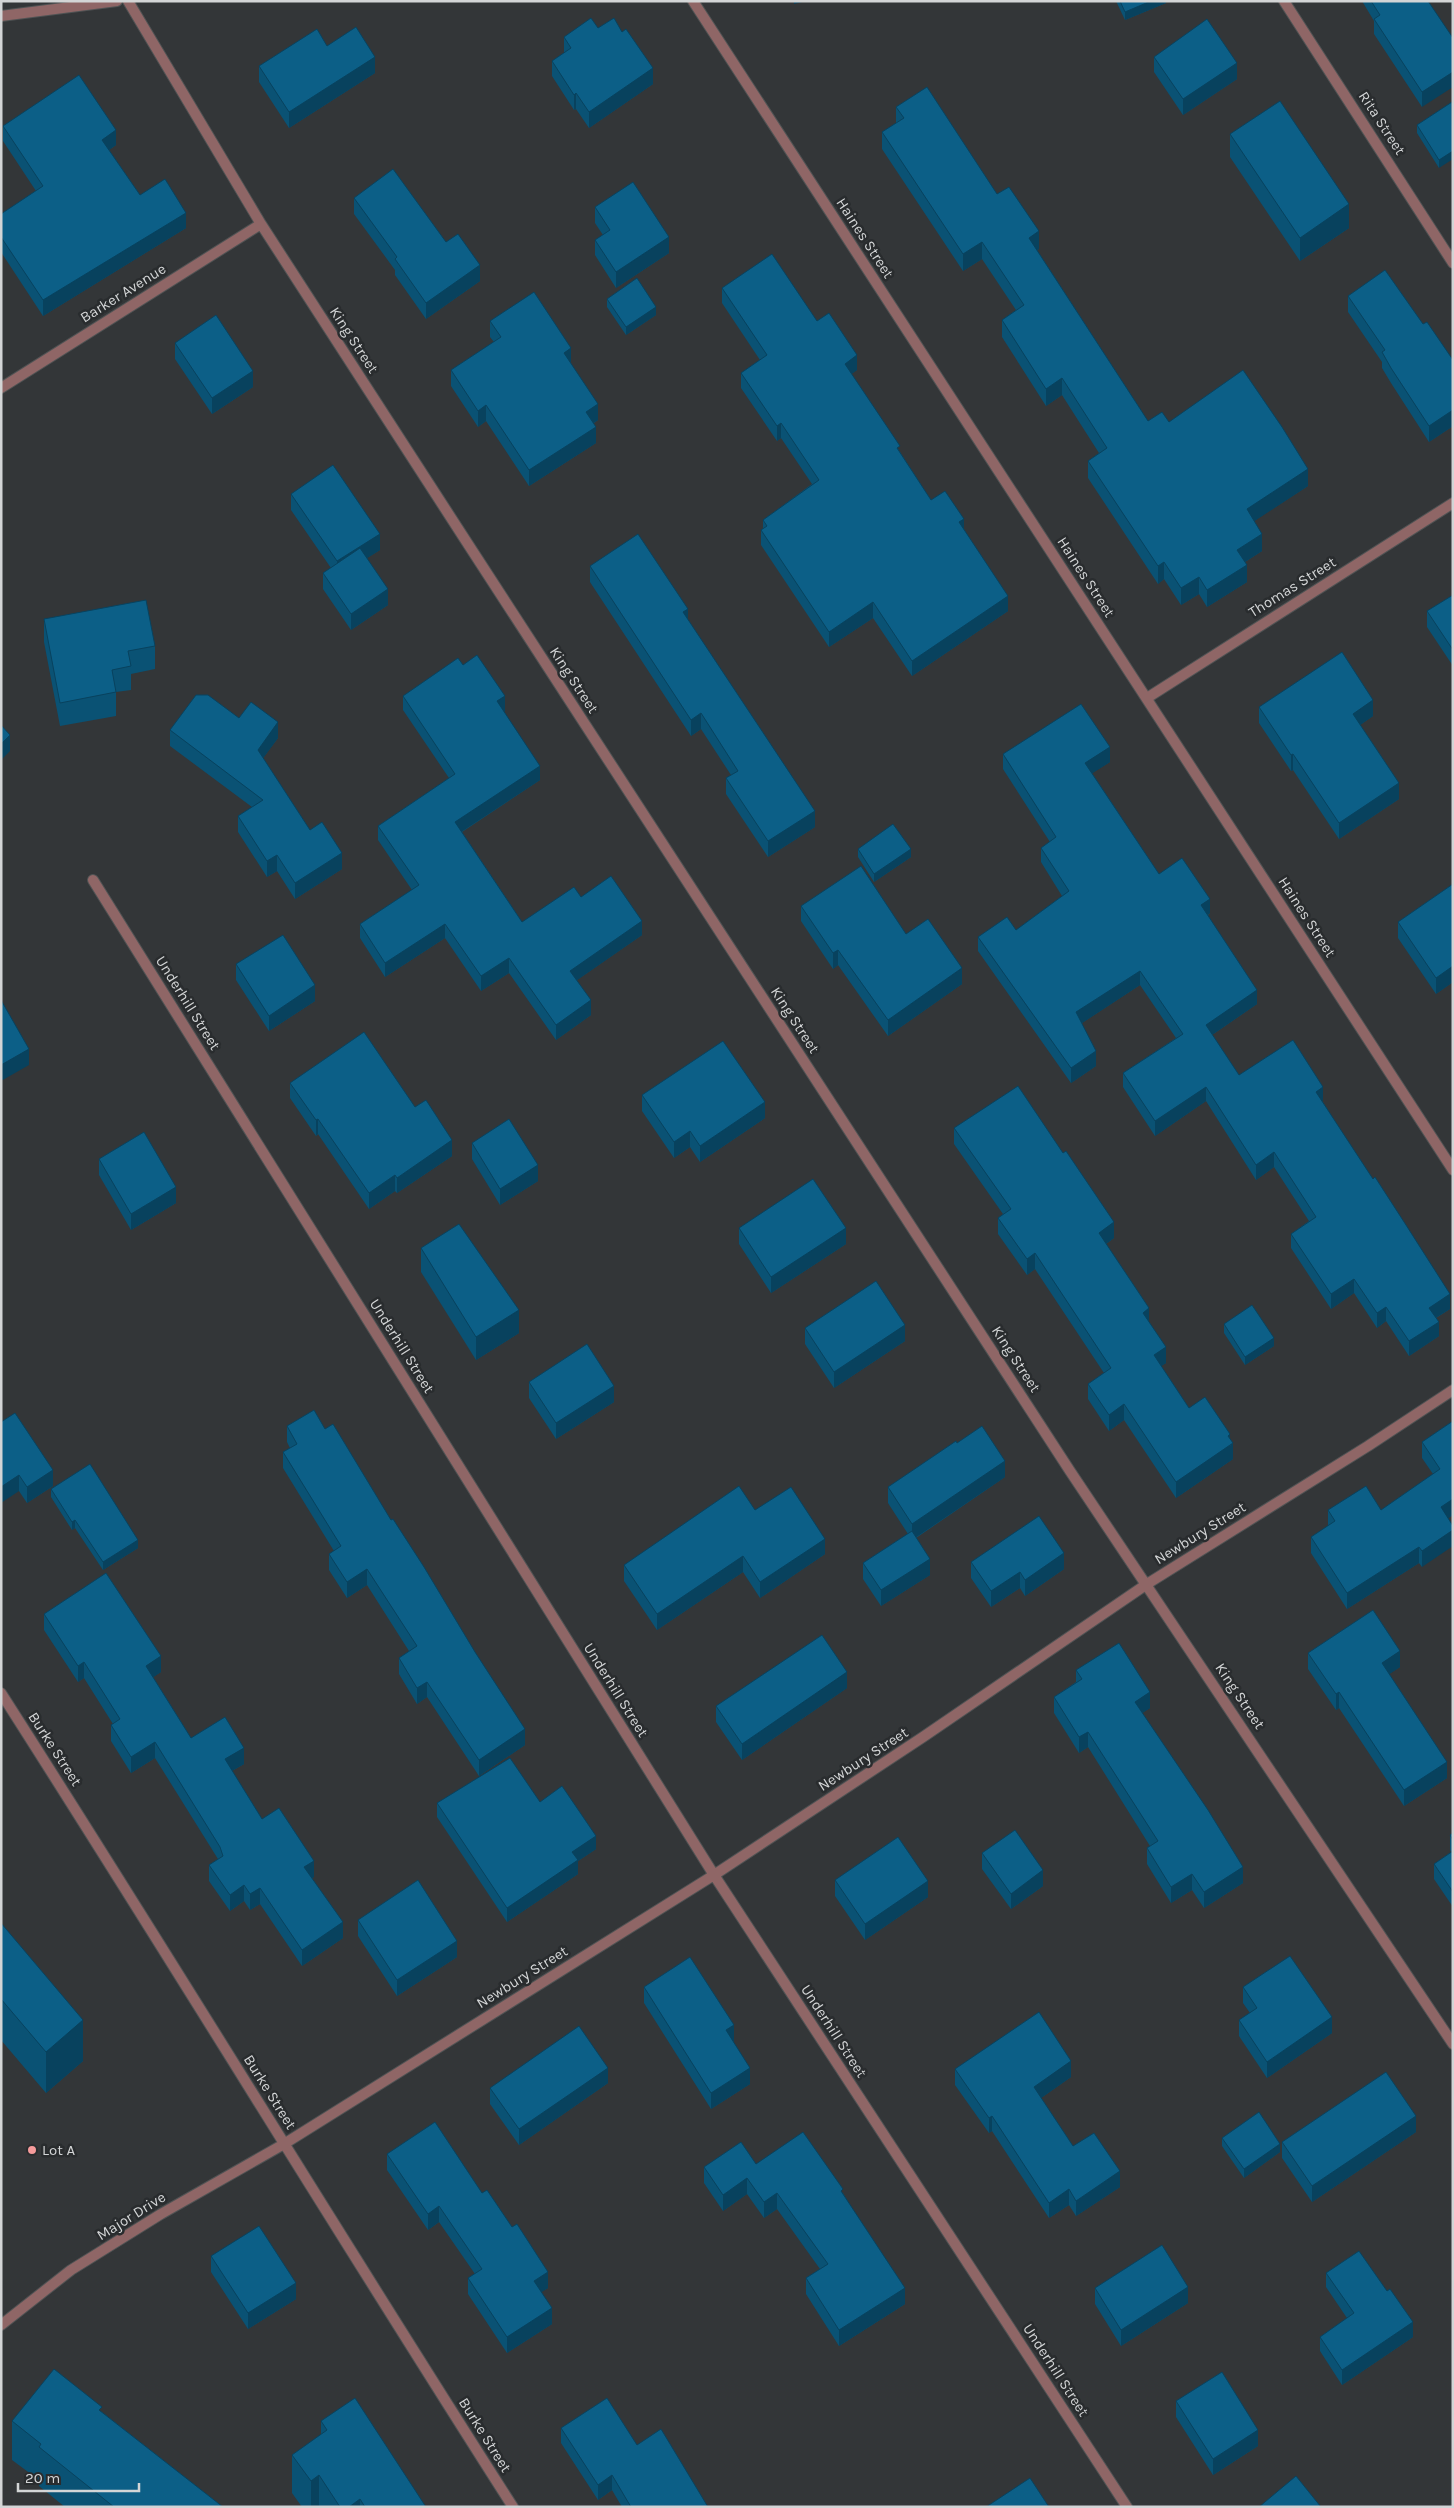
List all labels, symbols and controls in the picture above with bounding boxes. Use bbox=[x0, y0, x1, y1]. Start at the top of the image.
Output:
street label: Rita Street bbox=[1355, 88, 1409, 159]
street label: Haines Street bbox=[832, 194, 898, 282]
street label: Barker Avenue bbox=[77, 260, 169, 326]
street label: King Street bbox=[326, 303, 382, 377]
street label: Haines Street bbox=[1053, 533, 1119, 621]
street label: Thomas Street bbox=[1245, 553, 1339, 621]
street label: King Street bbox=[546, 643, 602, 717]
street label: Haines Street bbox=[1274, 873, 1340, 961]
street label: Underhill Street bbox=[152, 953, 224, 1054]
street label: King Street bbox=[767, 983, 823, 1057]
street label: Underhill Street bbox=[366, 1296, 438, 1397]
street label: King Street bbox=[988, 1322, 1044, 1396]
street label: Newbury Street bbox=[1151, 1498, 1249, 1568]
street label: Underhill Street bbox=[580, 1640, 652, 1741]
street label: King Street bbox=[1211, 1660, 1269, 1733]
street label: Burke Street bbox=[24, 1709, 86, 1790]
street label: Newbury Street bbox=[815, 1723, 912, 1795]
street label: Newbury Street bbox=[473, 1942, 571, 2012]
street label: Underhill Street bbox=[797, 1981, 871, 2081]
street label: Burke Street bbox=[240, 2051, 300, 2133]
place label: Lot A bbox=[42, 2141, 75, 2159]
marker: Lot A bbox=[26, 2144, 38, 2156]
street label: Major Drive bbox=[93, 2188, 169, 2244]
street label: Underhill Street bbox=[1019, 2320, 1093, 2420]
street label: Burke Street bbox=[455, 2394, 515, 2476]
scale bar bbox=[18, 2460, 139, 2492]
text: 20 m bbox=[25, 2469, 60, 2487]

